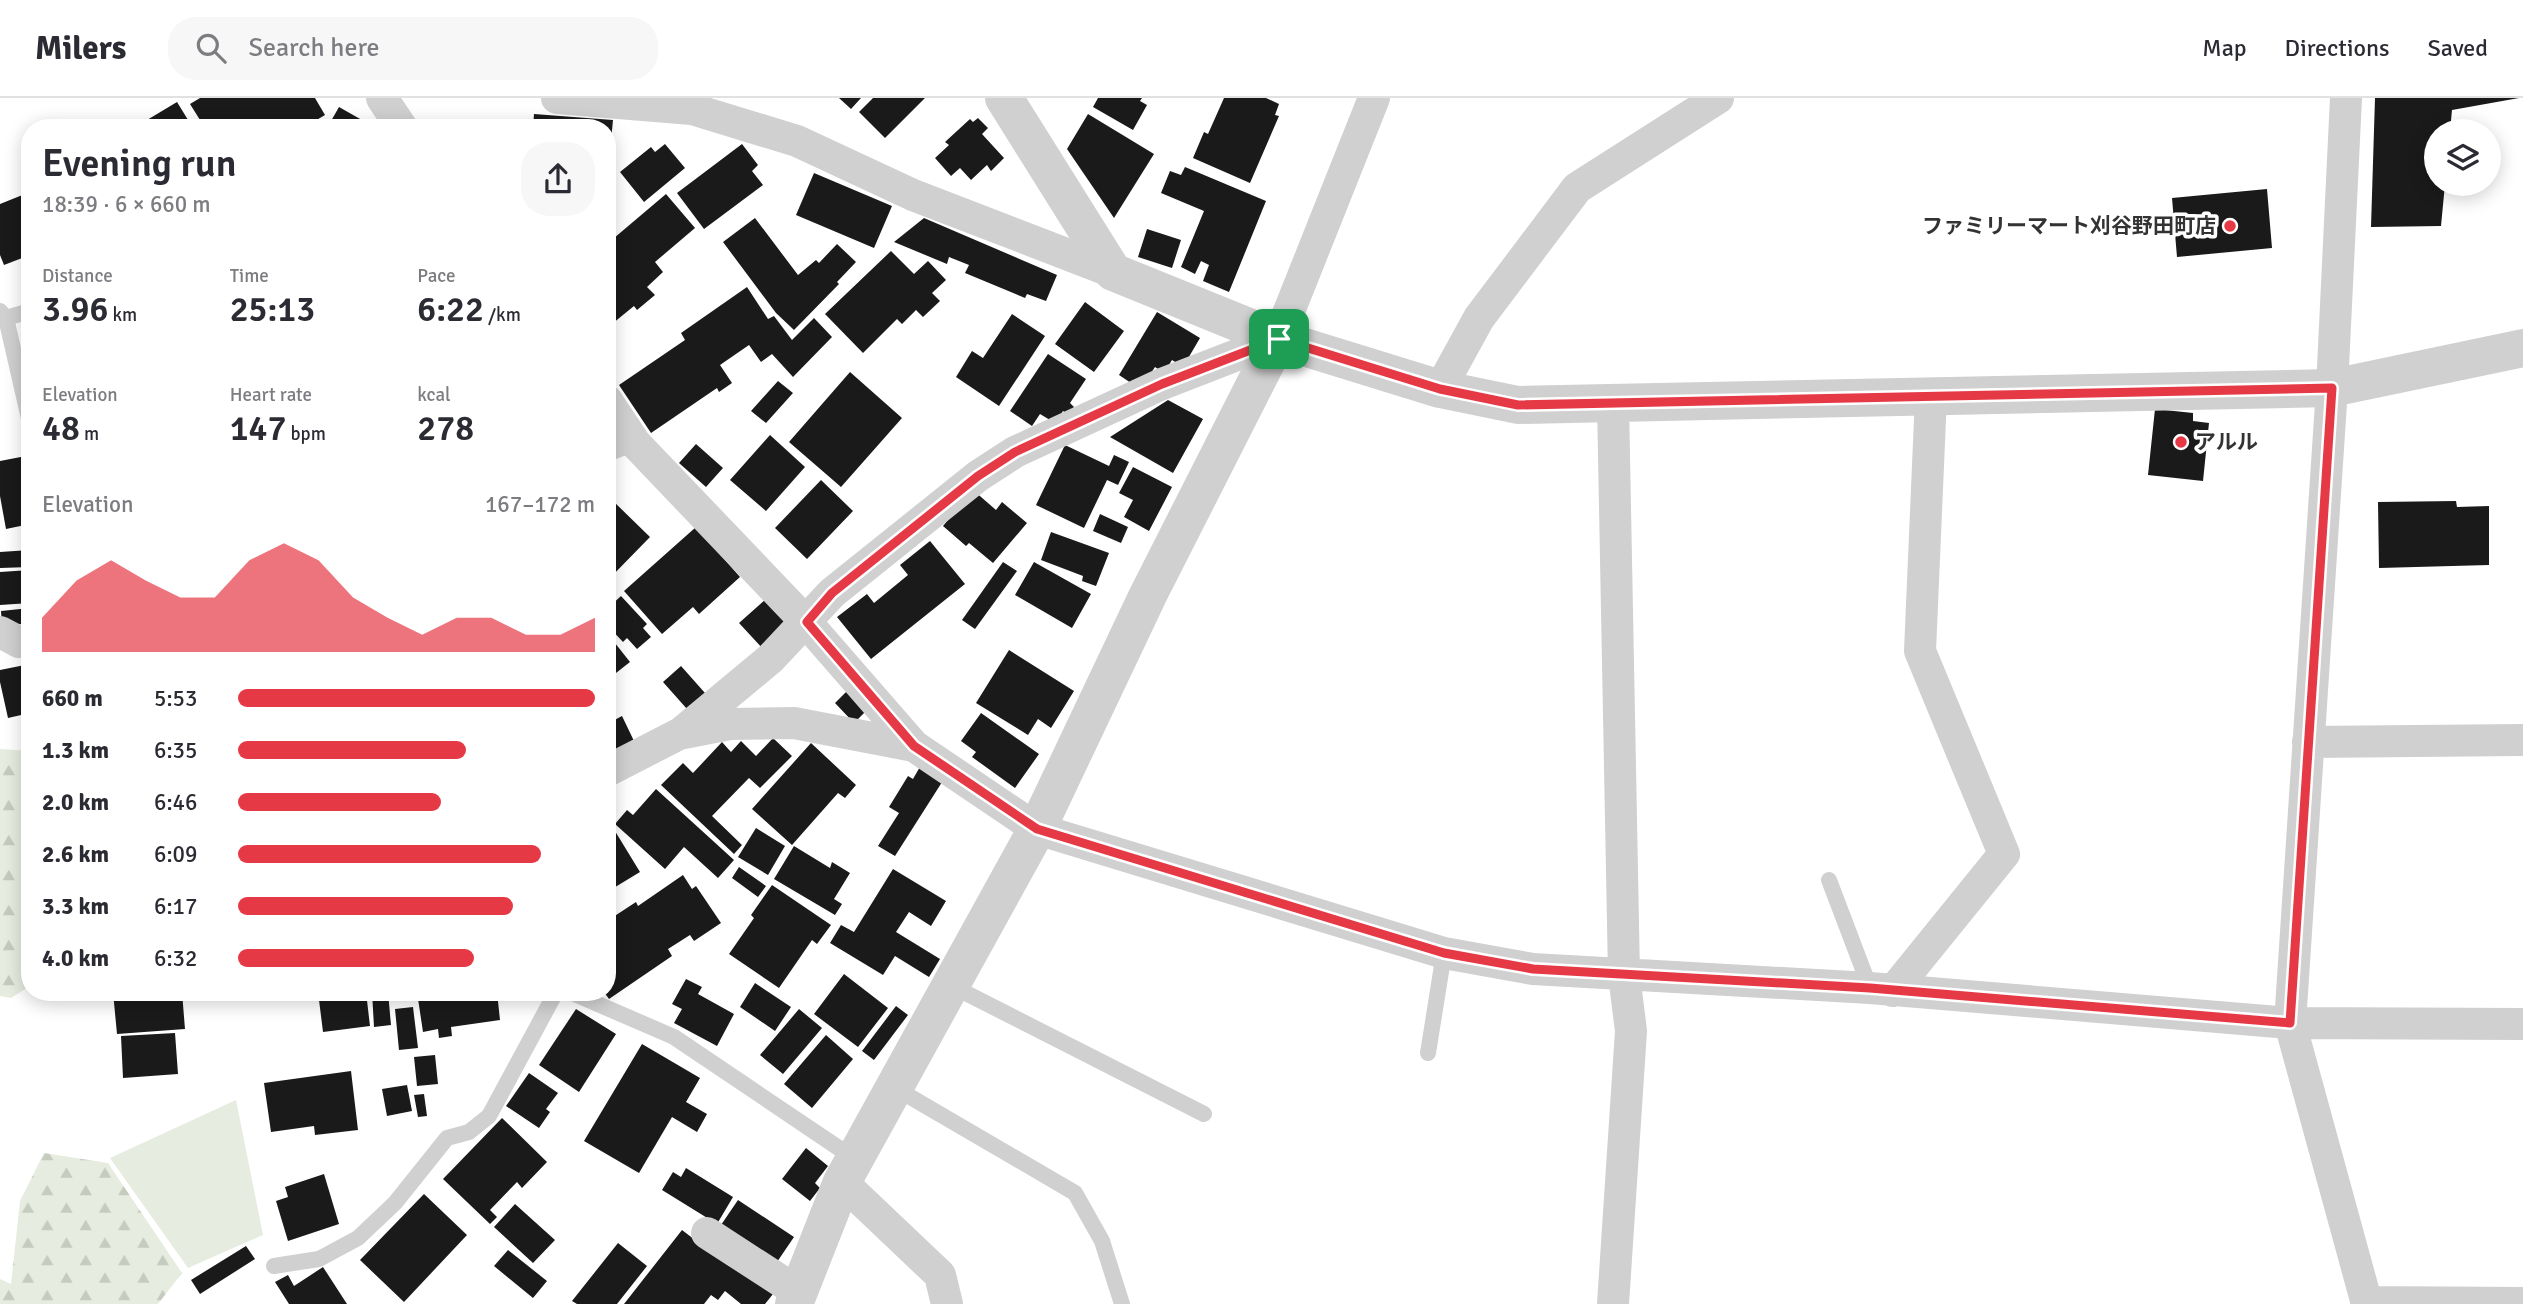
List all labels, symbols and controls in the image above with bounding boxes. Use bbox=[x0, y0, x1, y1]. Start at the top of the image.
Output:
search box bbox=[168, 17, 658, 80]
text: Milers bbox=[35, 28, 126, 69]
icon: search bbox=[192, 29, 230, 67]
text: Search here bbox=[248, 32, 380, 64]
text: Map bbox=[2202, 33, 2247, 63]
text: Directions bbox=[2285, 33, 2390, 63]
text: Saved bbox=[2428, 33, 2488, 63]
map controls bbox=[2424, 119, 2501, 196]
button: layers bbox=[2424, 119, 2501, 196]
text: Evening run bbox=[42, 140, 236, 187]
button: share bbox=[521, 142, 595, 216]
text: 18:39 · 6 × 660 m bbox=[42, 190, 211, 219]
place label: ファミリーマート刈谷野田町店 bbox=[1922, 213, 2216, 239]
marker: ファミリーマート刈谷野田町店 bbox=[2222, 218, 2238, 234]
text: Distance bbox=[42, 264, 113, 288]
text: Time bbox=[230, 264, 269, 288]
text: Pace bbox=[417, 264, 456, 288]
text: 3.96 bbox=[42, 288, 108, 331]
text: 25:13 bbox=[230, 288, 315, 331]
text: 6:22 bbox=[417, 288, 484, 331]
text: km bbox=[108, 303, 137, 327]
text: /km bbox=[484, 303, 521, 327]
pin bbox=[1249, 309, 1309, 369]
icon: arrive bbox=[1260, 320, 1298, 358]
text: Elevation bbox=[42, 383, 118, 407]
text: Heart rate bbox=[230, 383, 312, 407]
text: kcal bbox=[417, 383, 451, 407]
text: 48 bbox=[42, 407, 80, 450]
text: 147 bbox=[230, 407, 286, 450]
text: 278 bbox=[417, 407, 474, 450]
text: m bbox=[80, 422, 99, 446]
text: bpm bbox=[286, 422, 326, 446]
place label: アルル bbox=[2195, 429, 2258, 455]
marker: アルル bbox=[2173, 434, 2189, 450]
text: Elevation bbox=[42, 490, 134, 519]
text: 167–172 m bbox=[485, 490, 595, 519]
text: 660 m bbox=[42, 684, 103, 713]
text: 5:53 bbox=[154, 684, 197, 713]
text: 1.3 km bbox=[42, 736, 109, 765]
text: 6:35 bbox=[154, 736, 197, 765]
text: 2.0 km bbox=[42, 788, 109, 817]
text: 6:46 bbox=[154, 788, 197, 817]
text: 2.6 km bbox=[42, 840, 109, 869]
text: 6:09 bbox=[154, 840, 197, 869]
text: 3.3 km bbox=[42, 892, 109, 921]
text: 6:17 bbox=[154, 892, 197, 921]
text: 4.0 km bbox=[42, 944, 109, 973]
text: 6:32 bbox=[154, 944, 197, 973]

